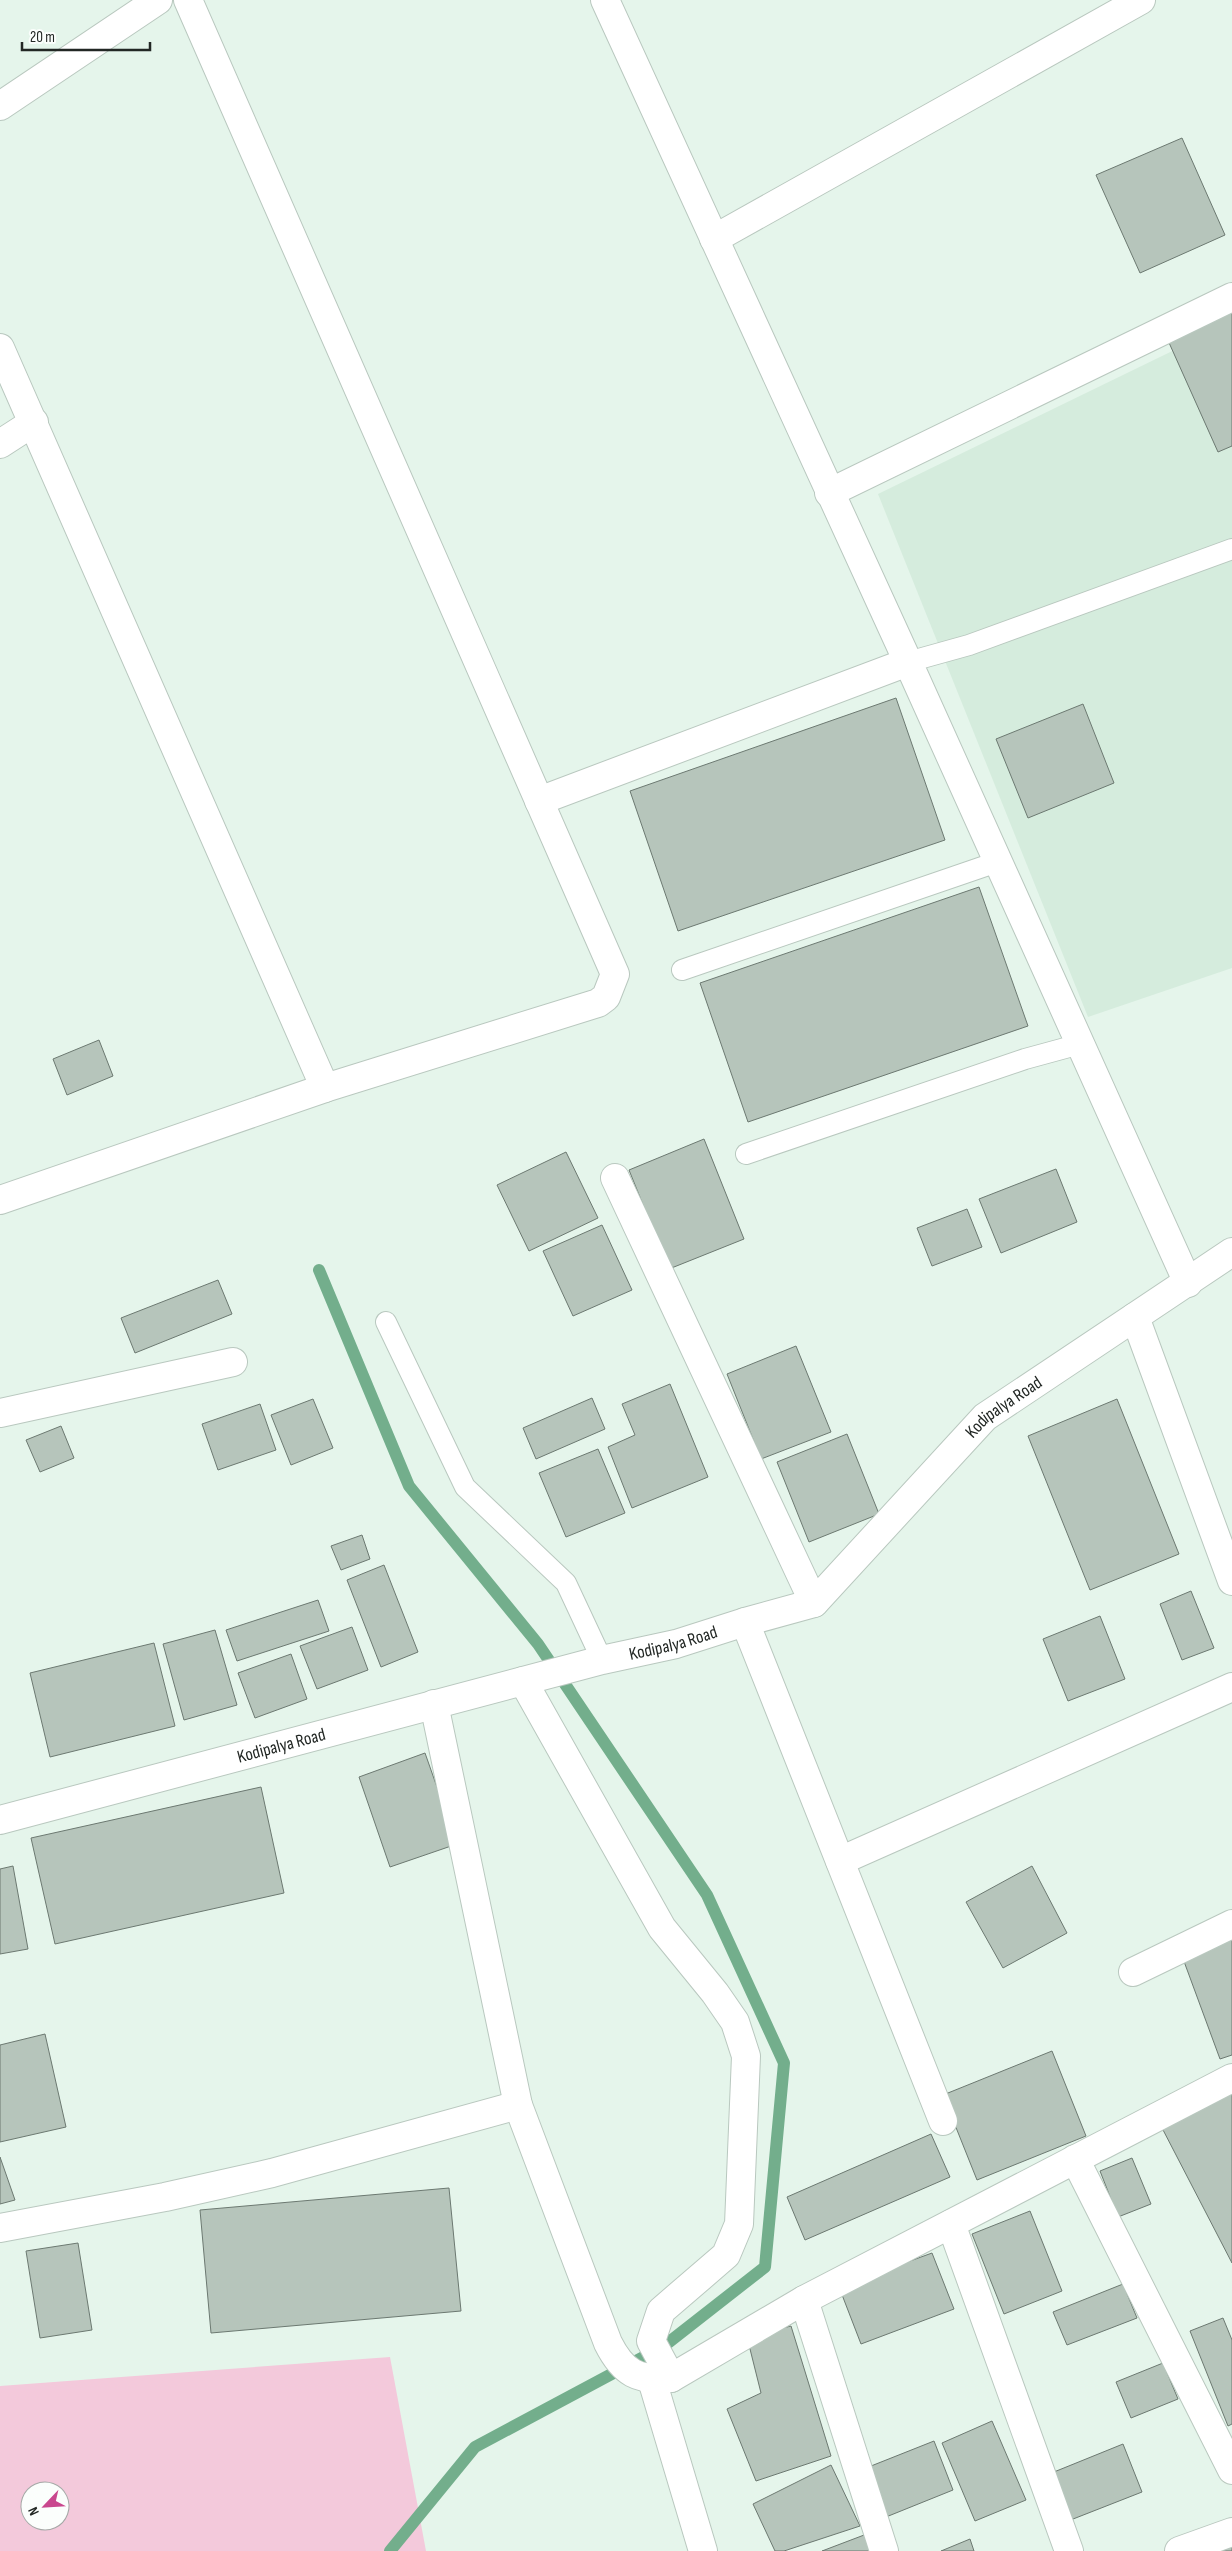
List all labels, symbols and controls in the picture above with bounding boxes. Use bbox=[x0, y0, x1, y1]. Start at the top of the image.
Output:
scale bar bbox=[22, 20, 150, 52]
text: 20 m bbox=[30, 28, 55, 47]
street label: Kodipalya Road bbox=[961, 1372, 1046, 1442]
street label: Kodipalya Road bbox=[627, 1621, 720, 1664]
street label: Kodipalya Road bbox=[235, 1723, 328, 1767]
north arrow bbox=[20, 2481, 70, 2531]
text: N bbox=[24, 2504, 43, 2518]

